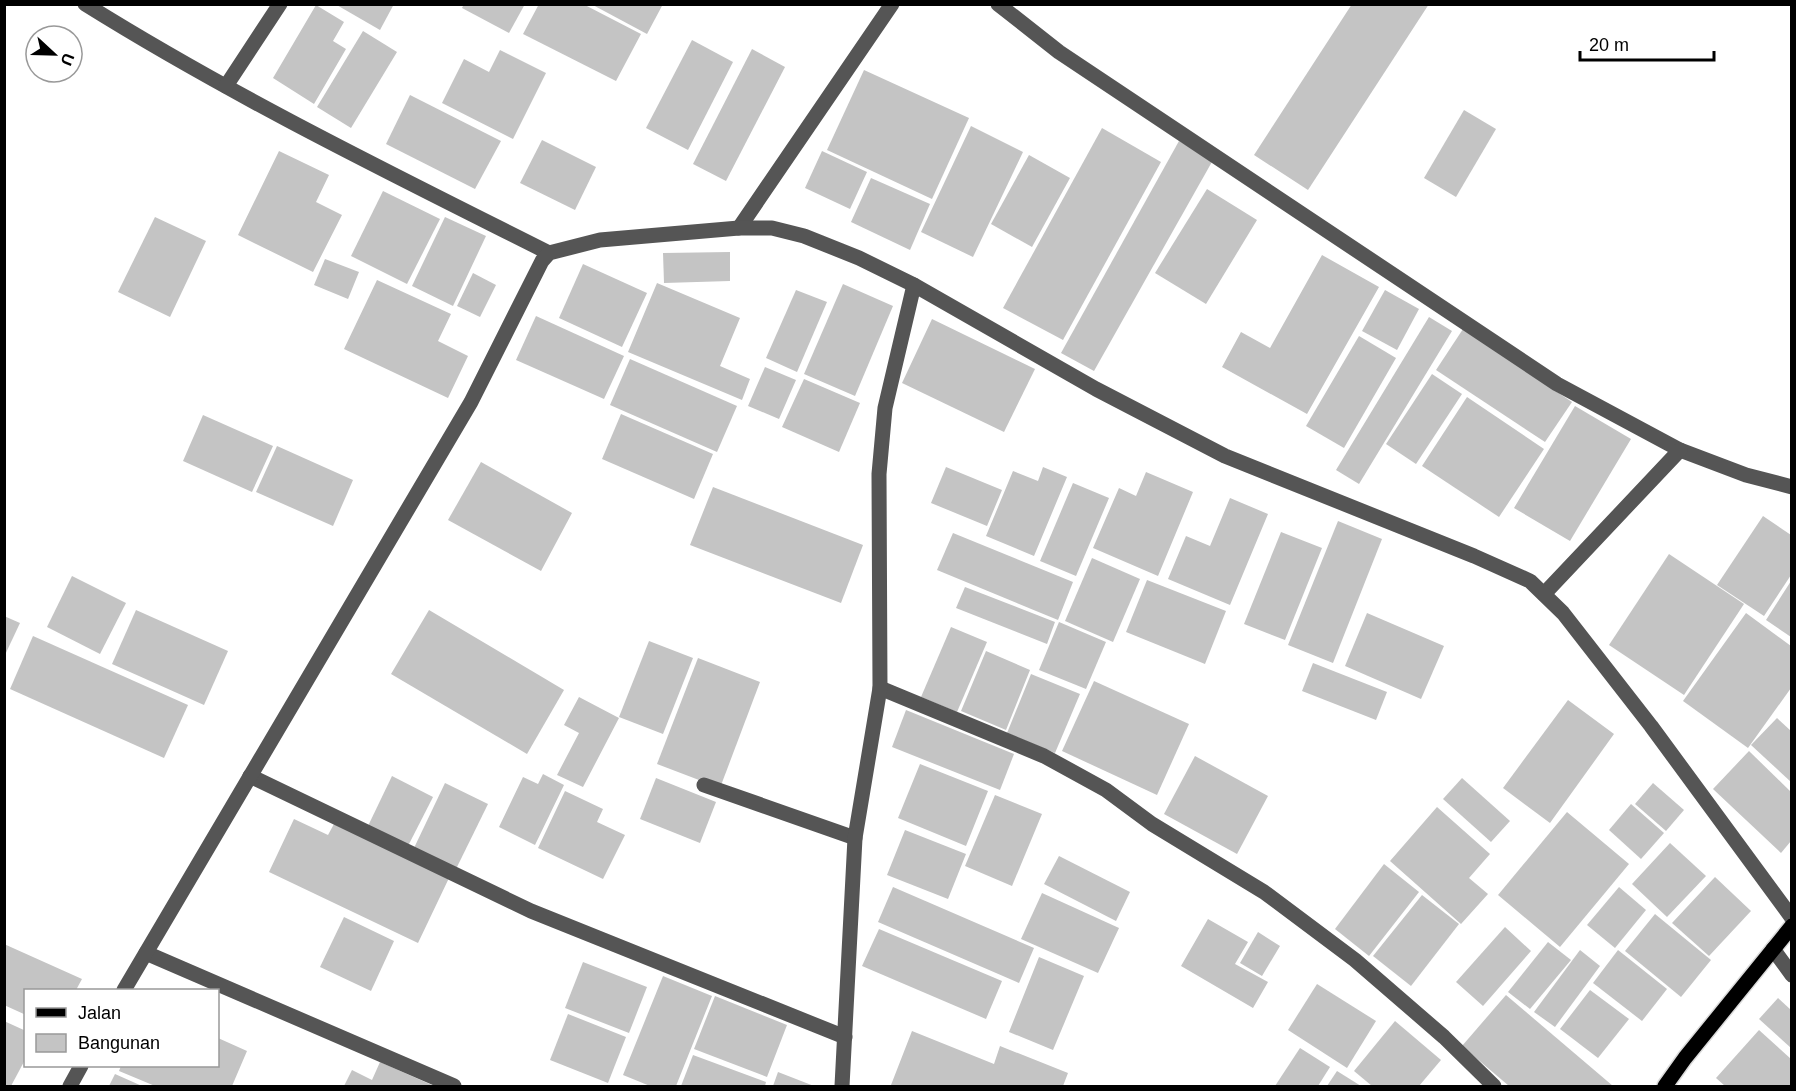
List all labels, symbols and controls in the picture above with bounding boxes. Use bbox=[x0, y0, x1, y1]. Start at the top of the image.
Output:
north arrow bbox=[24, 24, 84, 84]
scale bar bbox=[1580, 24, 1714, 62]
text: 20 m bbox=[1589, 35, 1629, 55]
text: U bbox=[57, 51, 77, 68]
legend bbox=[24, 989, 219, 1067]
text: Jalan bbox=[78, 1003, 121, 1023]
text: Bangunan bbox=[78, 1033, 160, 1053]

